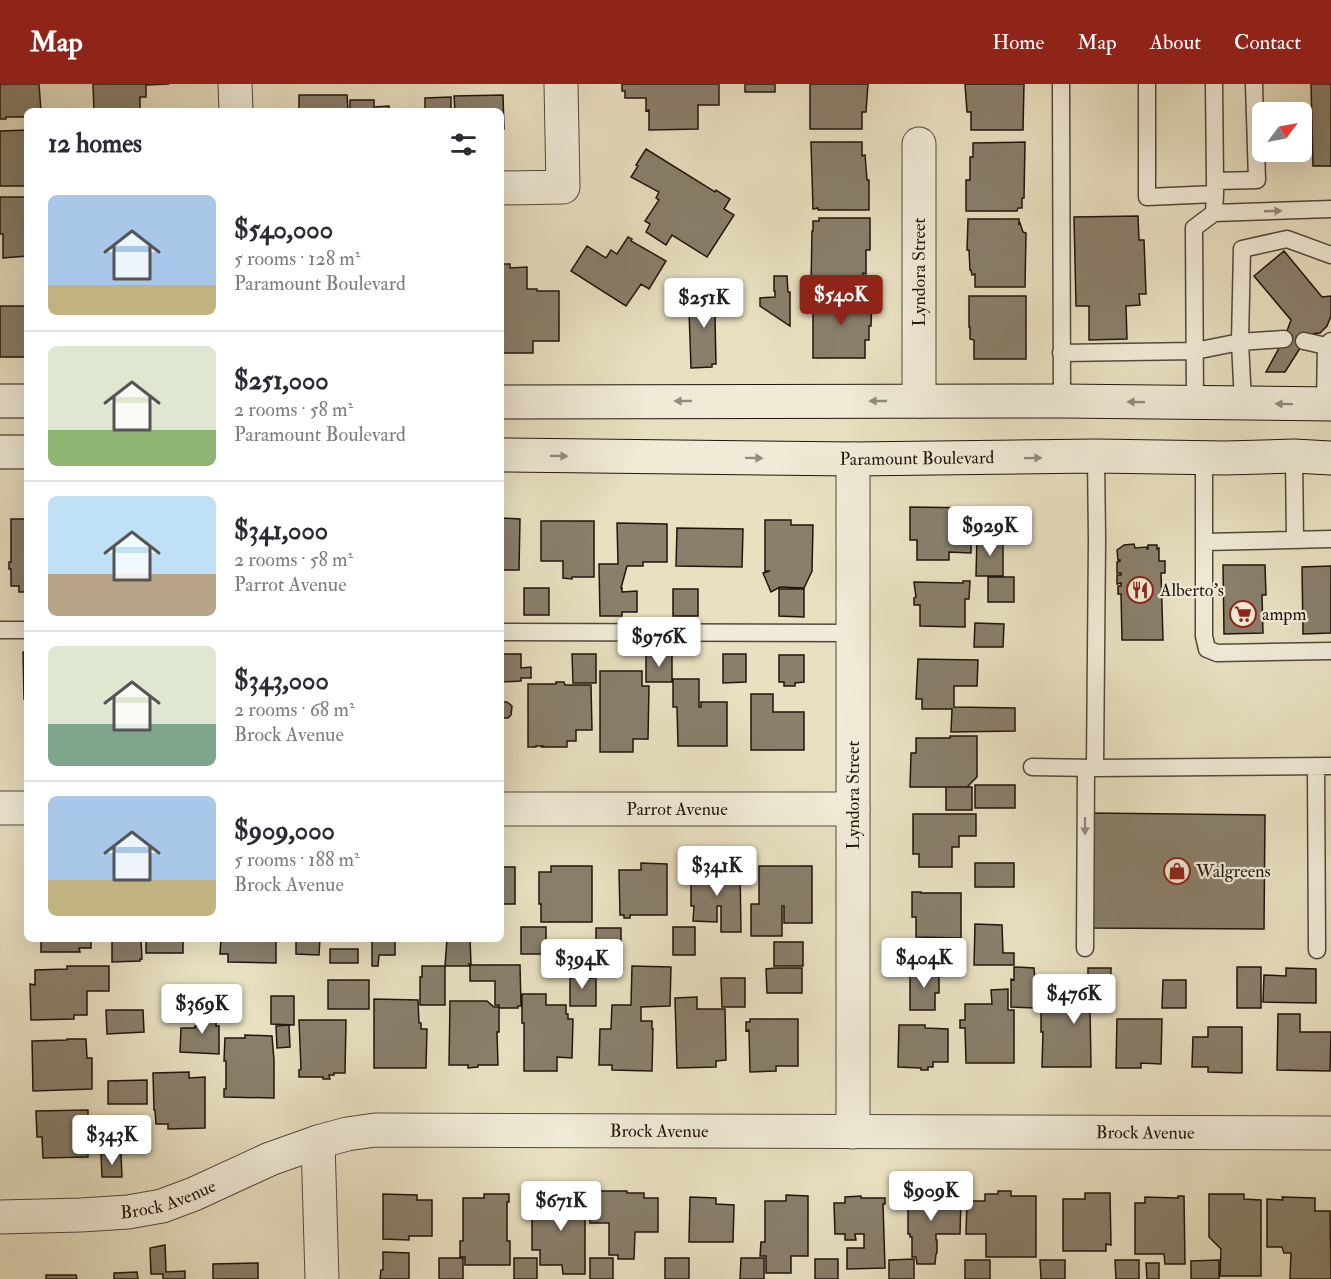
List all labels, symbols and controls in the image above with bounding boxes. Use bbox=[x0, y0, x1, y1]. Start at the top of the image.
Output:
text: Map bbox=[30, 25, 83, 60]
text: Home bbox=[992, 29, 1044, 56]
text: Map bbox=[1077, 29, 1117, 56]
text: About bbox=[1150, 29, 1201, 56]
text: Contact bbox=[1234, 29, 1301, 56]
north arrow bbox=[1252, 102, 1312, 162]
map controls bbox=[1252, 102, 1312, 162]
text: 12 homes bbox=[48, 128, 142, 160]
icon: filters bbox=[447, 128, 480, 161]
one-way arrow bbox=[1263, 207, 1282, 216]
text: $540,000 bbox=[234, 214, 333, 246]
street label: Lyndora Street bbox=[908, 217, 931, 326]
icon: home bbox=[96, 219, 168, 291]
text: 5 rooms · 128 m² bbox=[234, 246, 360, 271]
text: Paramount Boulevard bbox=[234, 271, 406, 296]
pin: $540K bbox=[799, 275, 883, 326]
pin: $251K bbox=[662, 278, 746, 329]
text: $540K bbox=[814, 282, 868, 307]
text: $251K bbox=[678, 285, 730, 310]
text: $251,000 bbox=[234, 365, 329, 397]
icon: home bbox=[96, 370, 168, 442]
one-way arrow bbox=[674, 396, 693, 406]
one-way arrow bbox=[869, 396, 888, 406]
text: 2 rooms · 58 m² bbox=[234, 397, 353, 422]
one-way arrow bbox=[1127, 397, 1146, 407]
one-way arrow bbox=[1274, 399, 1293, 408]
text: Paramount Boulevard bbox=[234, 422, 406, 447]
street label: Paramount Boulevard bbox=[839, 446, 995, 471]
one-way arrow bbox=[550, 451, 569, 461]
one-way arrow bbox=[745, 453, 764, 463]
one-way arrow bbox=[1024, 453, 1043, 463]
pin: $929K bbox=[948, 506, 1032, 557]
text: $929K bbox=[962, 513, 1018, 538]
text: $341,000 bbox=[234, 515, 328, 547]
icon: home bbox=[96, 520, 168, 592]
text: 2 rooms · 58 m² bbox=[234, 547, 353, 572]
text: Parrot Avenue bbox=[234, 572, 347, 597]
restaurant icon: Alberto's bbox=[1125, 575, 1155, 605]
place label: Alberto's bbox=[1159, 579, 1224, 602]
supermarket icon: ampm bbox=[1228, 599, 1258, 629]
place label: ampm bbox=[1262, 603, 1306, 626]
pin: $976K bbox=[617, 617, 701, 668]
text: $976K bbox=[632, 624, 686, 649]
text: $343,000 bbox=[234, 665, 329, 697]
icon: home bbox=[96, 670, 168, 742]
text: 2 rooms · 68 m² bbox=[234, 697, 355, 722]
text: Brock Avenue bbox=[234, 722, 344, 747]
street label: Lyndora Street bbox=[842, 740, 865, 849]
street label: Parrot Avenue bbox=[626, 798, 728, 821]
text: $909,000 bbox=[234, 815, 335, 847]
one-way arrow bbox=[1080, 817, 1090, 836]
icon: home bbox=[96, 820, 168, 892]
pin: $341K bbox=[675, 846, 759, 897]
text: 5 rooms · 188 m² bbox=[234, 847, 360, 872]
text: $341K bbox=[692, 853, 742, 878]
shop icon: Walgreens bbox=[1162, 856, 1192, 886]
place label: Walgreens bbox=[1195, 860, 1271, 883]
text: Brock Avenue bbox=[234, 872, 344, 897]
pin: $404K bbox=[882, 938, 966, 989]
pin: $394K bbox=[540, 939, 624, 990]
text: $404K bbox=[895, 945, 953, 970]
text: $394K bbox=[555, 946, 609, 971]
pin: $476K bbox=[1032, 974, 1116, 1025]
text: $476K bbox=[1047, 981, 1101, 1006]
pin: $369K bbox=[160, 984, 244, 1035]
text: $369K bbox=[175, 991, 229, 1016]
pin: $343K bbox=[70, 1115, 154, 1166]
street label: Brock Avenue bbox=[610, 1119, 709, 1143]
street label: Brock Avenue bbox=[1096, 1121, 1195, 1144]
text: $343K bbox=[86, 1122, 138, 1147]
pin: $909K bbox=[889, 1171, 973, 1222]
street label: Brock Avenue bbox=[120, 1174, 220, 1224]
text: $909K bbox=[903, 1178, 959, 1203]
pin: $671K bbox=[519, 1181, 603, 1232]
text: $671K bbox=[535, 1188, 587, 1213]

